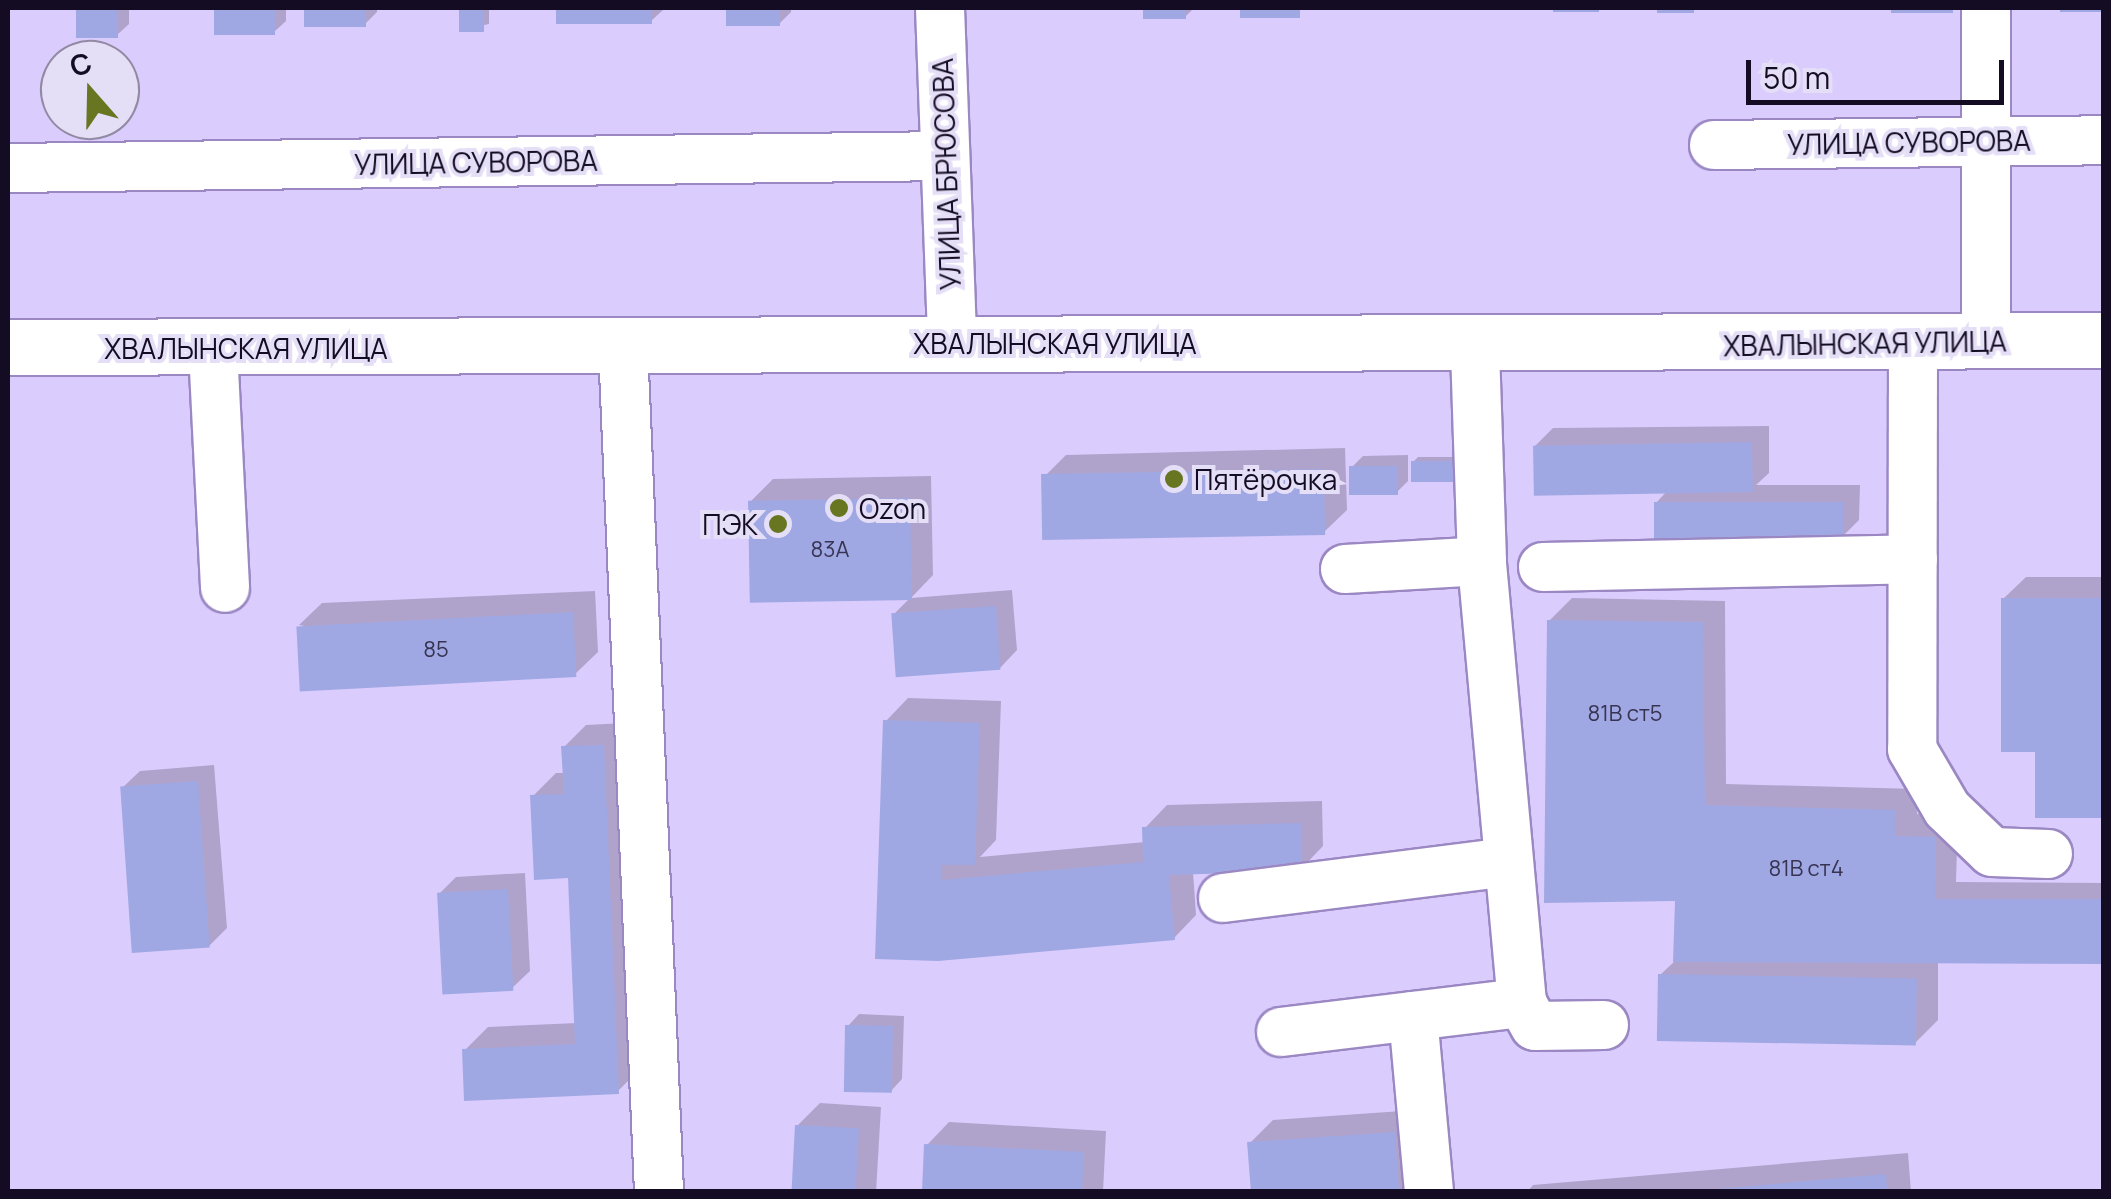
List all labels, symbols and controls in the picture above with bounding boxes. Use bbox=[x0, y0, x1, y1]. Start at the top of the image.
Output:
north arrow bbox=[40, 40, 140, 140]
scale bar bbox=[1751, 40, 2008, 102]
text: С bbox=[64, 42, 97, 85]
street label: УЛИЦА БРЮСОВА bbox=[925, 57, 967, 291]
text: 50 m bbox=[1763, 57, 1830, 98]
street label: УЛИЦА СУВОРОВА bbox=[1787, 123, 2031, 161]
street label: УЛИЦА СУВОРОВА bbox=[354, 143, 598, 181]
street label: ХВАЛЫНСКАЯ УЛИЦА bbox=[1723, 324, 2007, 362]
street label: ХВАЛЫНСКАЯ УЛИЦА bbox=[913, 326, 1197, 360]
street label: ХВАЛЫНСКАЯ УЛИЦА bbox=[104, 331, 388, 365]
place label: Пятёрочка bbox=[1194, 462, 1337, 496]
marker: Пятёрочка bbox=[1163, 468, 1185, 490]
place label: Ozon bbox=[859, 491, 926, 525]
marker: Ozon bbox=[828, 497, 850, 519]
place label: ПЭК bbox=[702, 507, 758, 541]
marker: ПЭК bbox=[767, 513, 789, 535]
house number: 83А bbox=[811, 537, 849, 563]
house number: 85 bbox=[423, 637, 449, 663]
house number: 81В ст5 bbox=[1588, 701, 1662, 727]
house number: 81В ст4 bbox=[1768, 856, 1844, 882]

